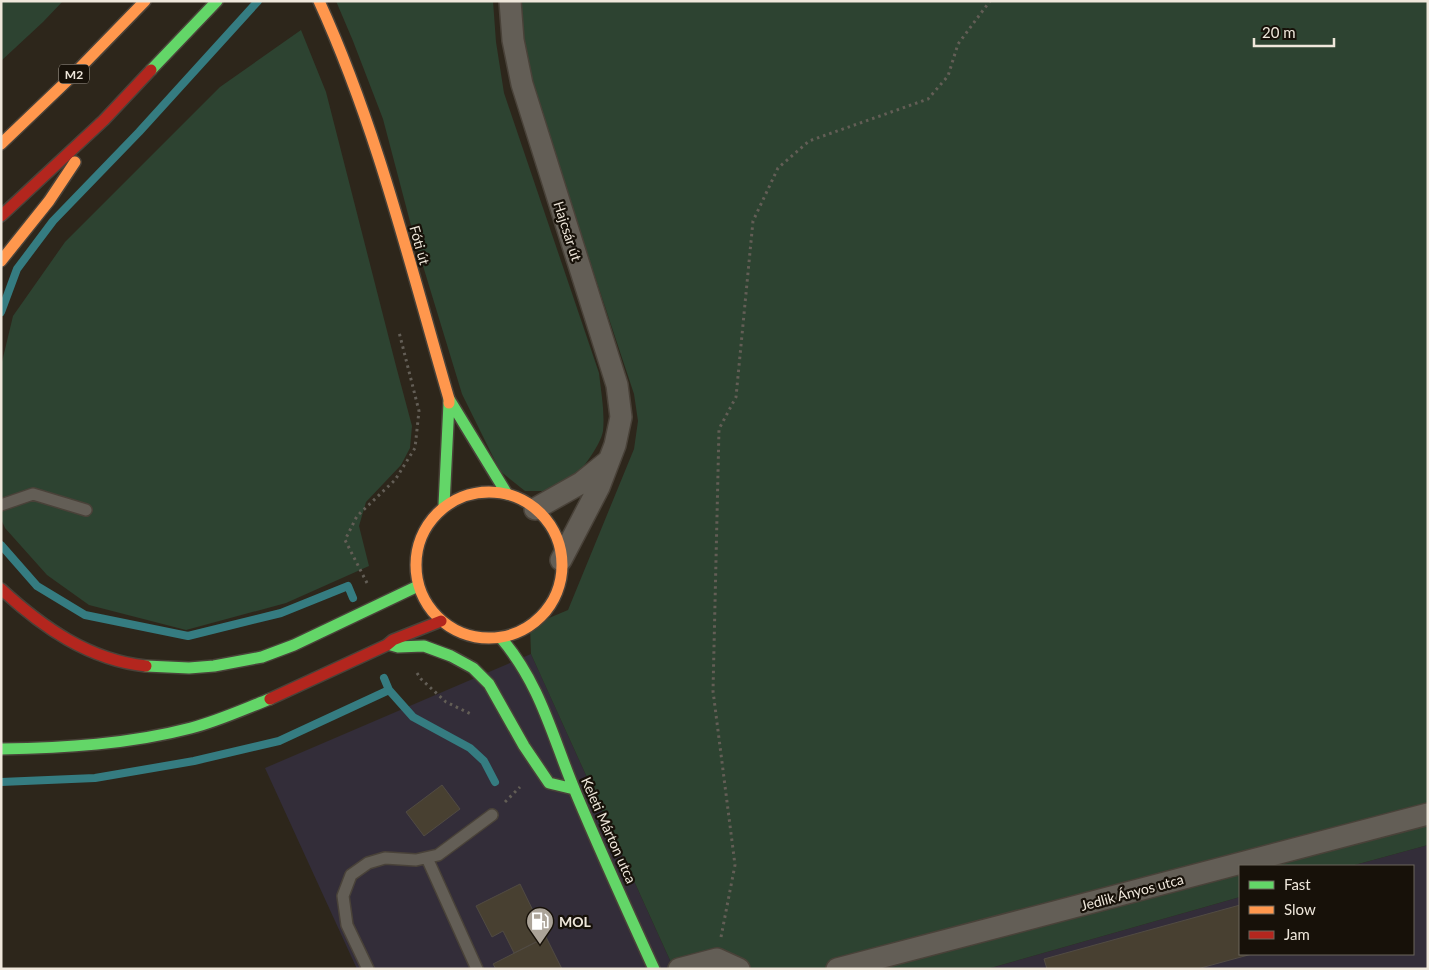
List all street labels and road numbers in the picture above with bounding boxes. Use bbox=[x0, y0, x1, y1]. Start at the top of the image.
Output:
road number: M2 bbox=[59, 64, 89, 84]
street label: Hajcsár út bbox=[550, 199, 586, 263]
street label: Fóti út bbox=[406, 223, 434, 267]
street label: Keleti Márton utca bbox=[578, 774, 640, 886]
street label: Jedlik Ányos utca bbox=[1079, 870, 1185, 914]

